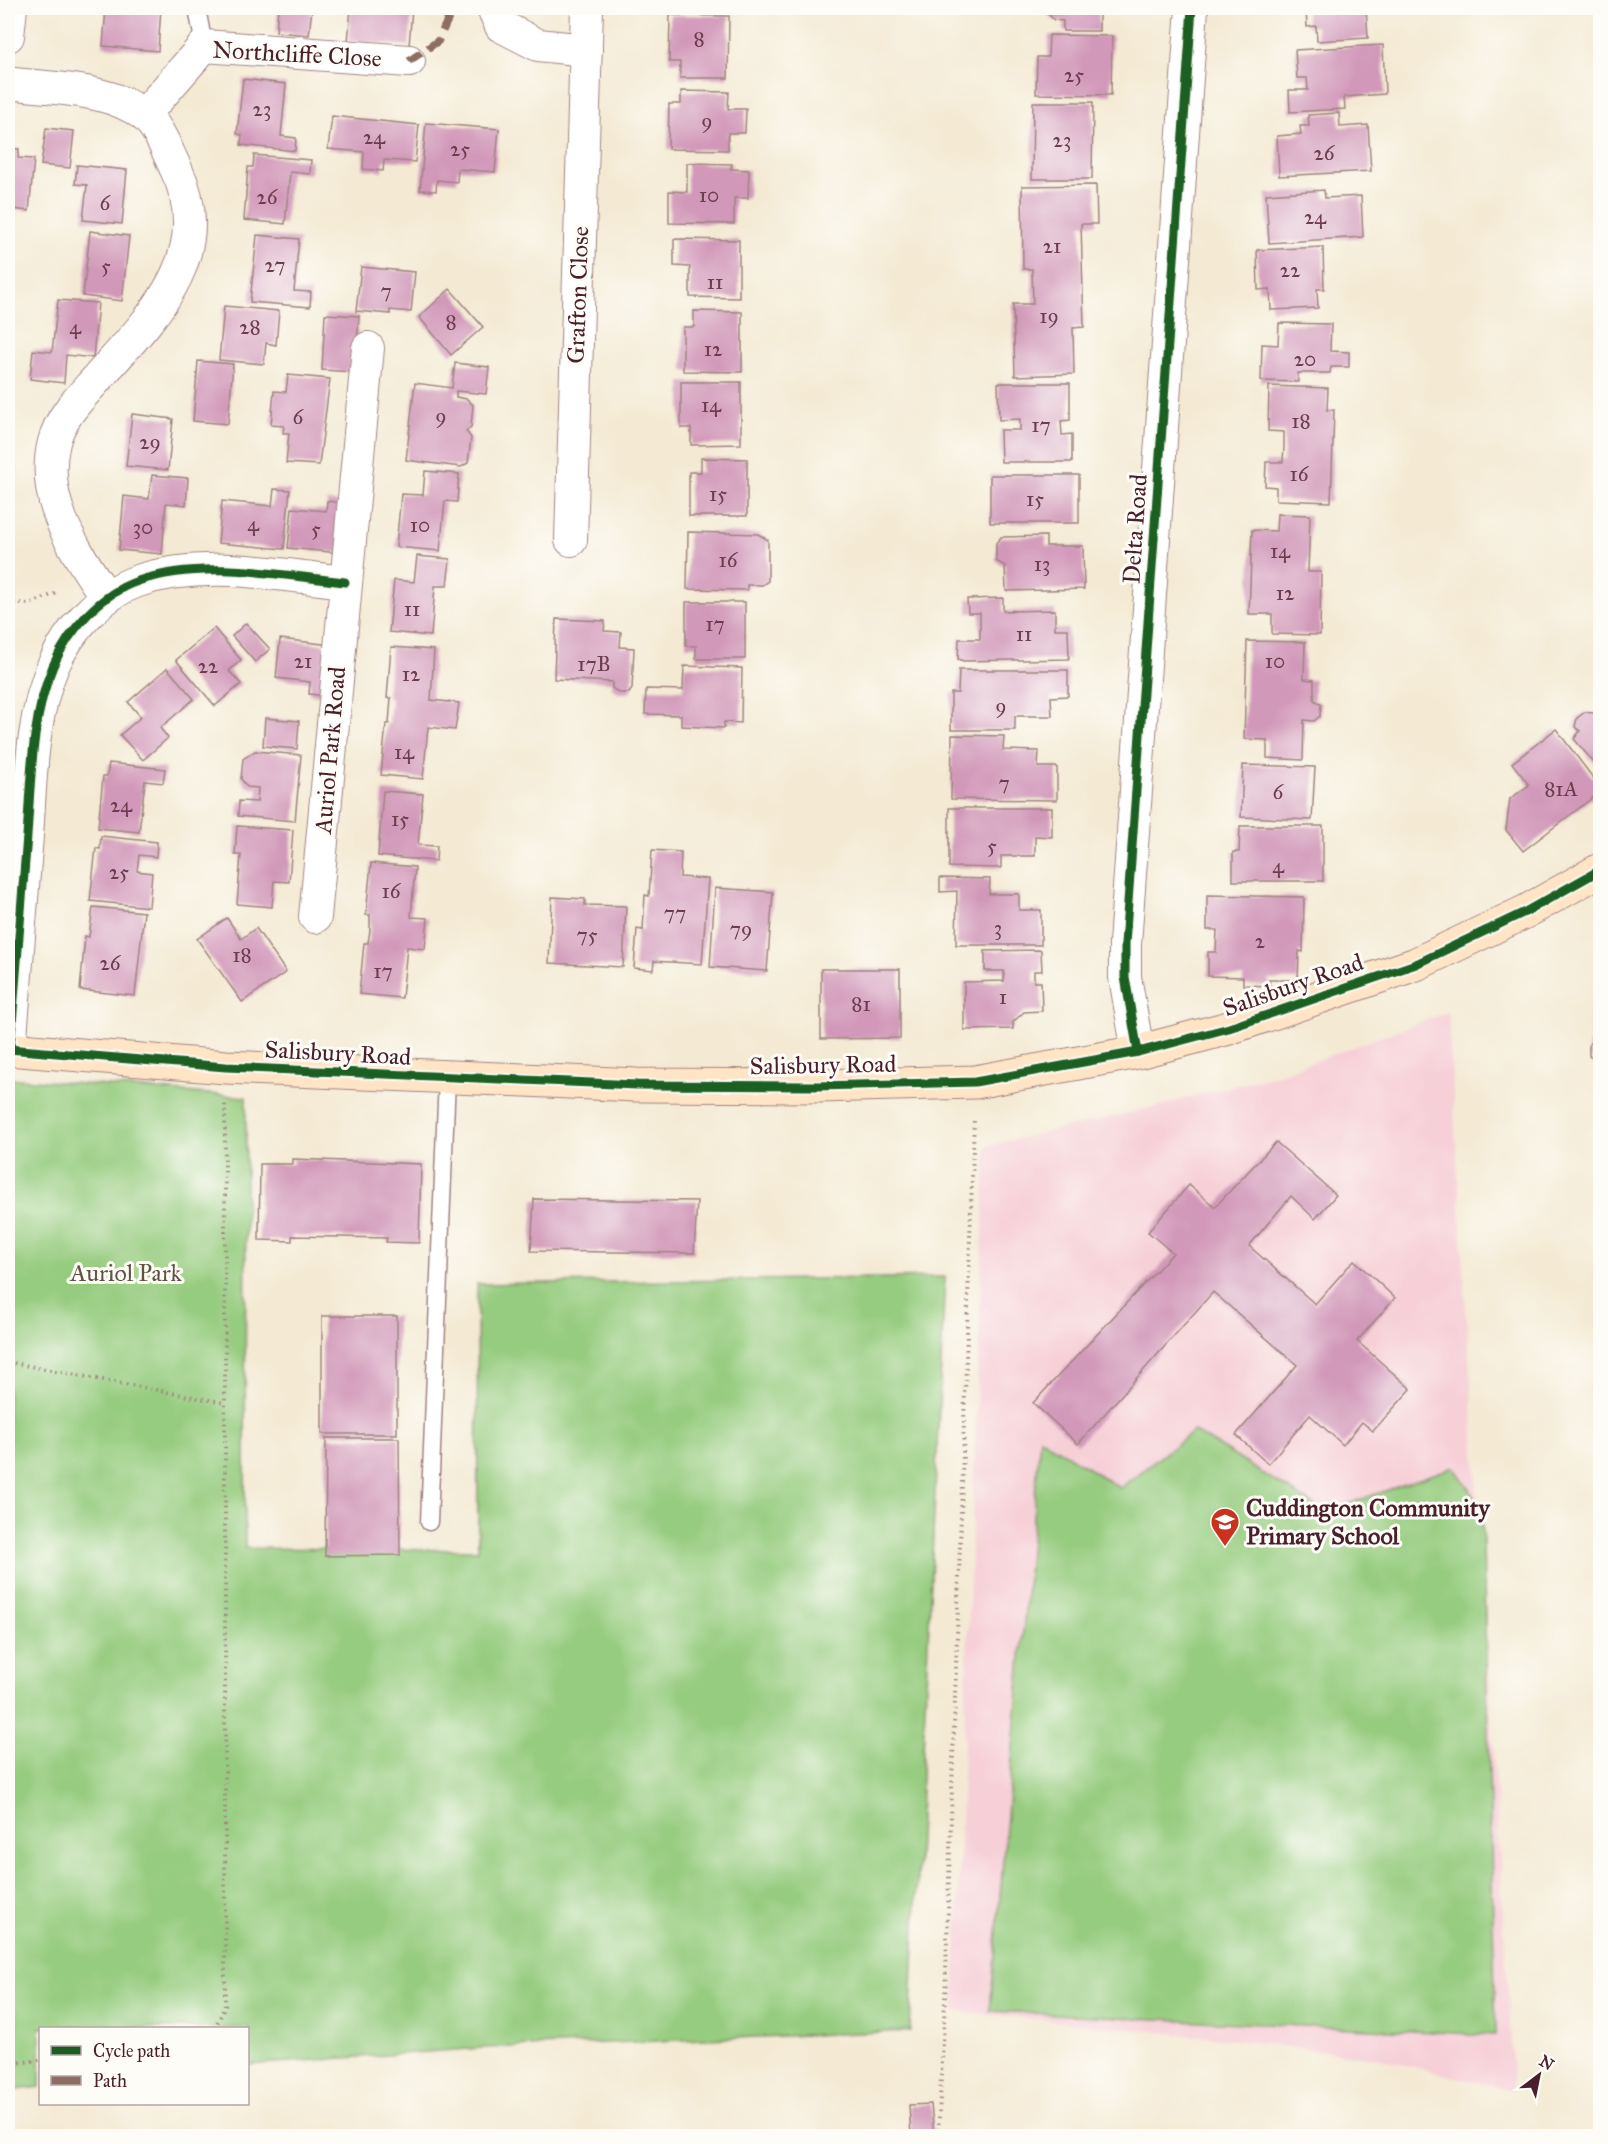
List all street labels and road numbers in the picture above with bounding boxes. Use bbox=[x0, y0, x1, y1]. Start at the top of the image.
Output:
street label: Northcliffe Close bbox=[212, 35, 382, 73]
street label: Grafton Close bbox=[561, 226, 595, 364]
street label: Delta Road bbox=[1116, 473, 1154, 585]
street label: Auriol Park Road bbox=[308, 665, 352, 836]
street label: Salisbury Road bbox=[1219, 947, 1367, 1023]
street label: Salisbury Road bbox=[264, 1034, 412, 1072]
street label: Salisbury Road bbox=[749, 1049, 897, 1081]

